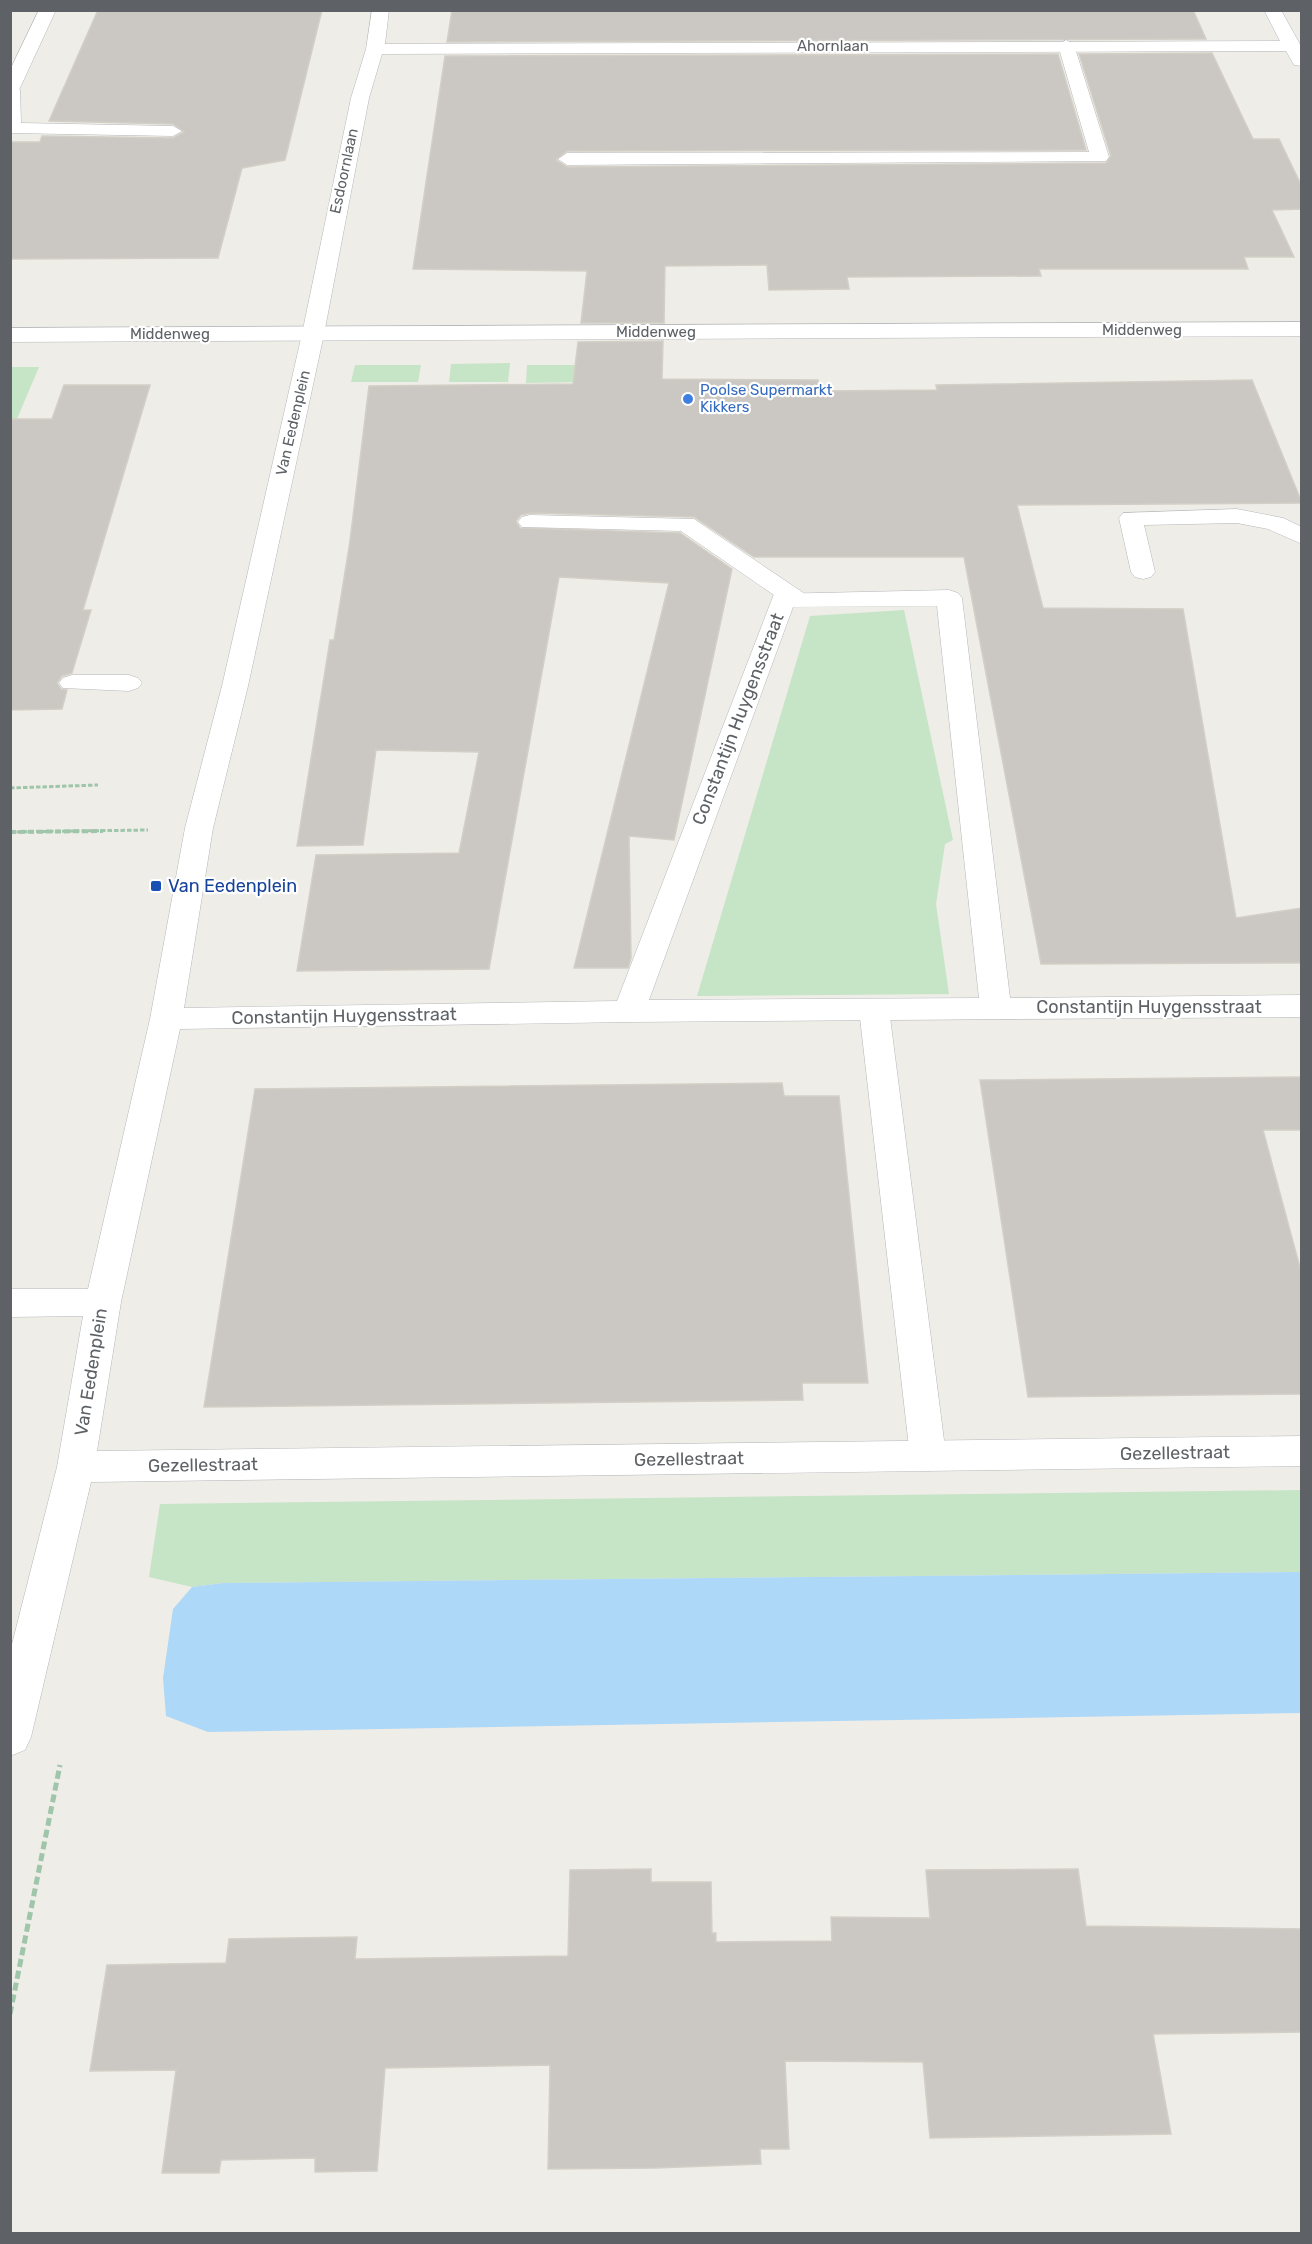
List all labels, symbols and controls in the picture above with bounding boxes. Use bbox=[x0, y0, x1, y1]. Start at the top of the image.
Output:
street label: Ahornlaan bbox=[797, 37, 869, 55]
street label: Esdoornlaan bbox=[326, 127, 362, 215]
street label: Middenweg bbox=[1102, 321, 1182, 339]
street label: Middenweg bbox=[616, 323, 696, 341]
street label: Middenweg bbox=[130, 325, 210, 343]
street label: Van Eedenplein bbox=[272, 369, 314, 477]
place label: Poolse Supermarkt Kikkers bbox=[700, 381, 833, 416]
marker: Poolse Supermarkt Kikkers bbox=[681, 392, 695, 406]
street label: Constantijn Huygensstraat bbox=[687, 610, 789, 828]
place label: Van Eedenplein bbox=[168, 875, 297, 897]
marker: Van Eedenplein bbox=[149, 879, 163, 893]
street label: Constantijn Huygensstraat bbox=[1036, 996, 1262, 1018]
street label: Constantijn Huygensstraat bbox=[231, 1003, 457, 1029]
street label: Van Eedenplein bbox=[70, 1307, 112, 1437]
street label: Gezellestraat bbox=[1120, 1441, 1230, 1465]
street label: Gezellestraat bbox=[634, 1447, 744, 1471]
street label: Gezellestraat bbox=[148, 1453, 258, 1477]

